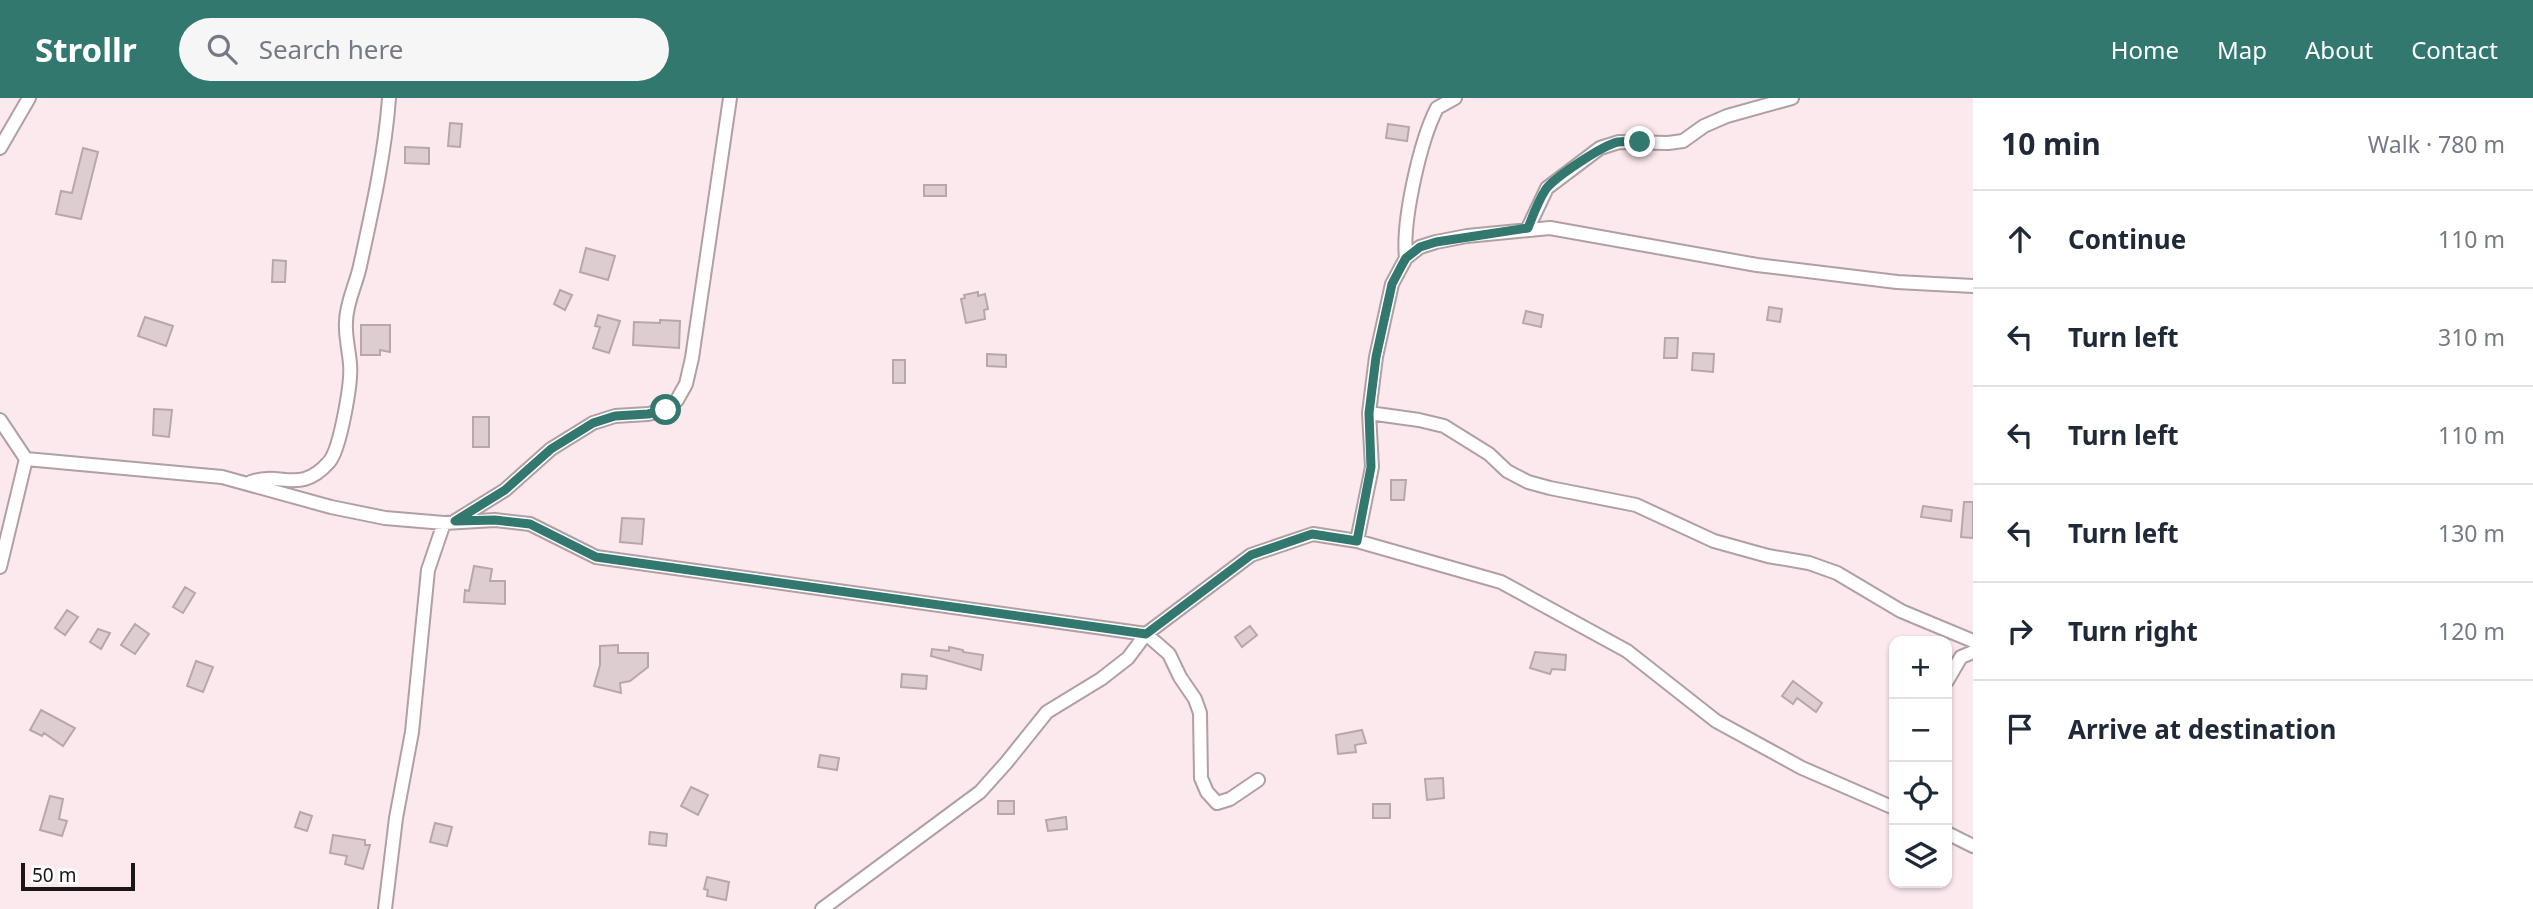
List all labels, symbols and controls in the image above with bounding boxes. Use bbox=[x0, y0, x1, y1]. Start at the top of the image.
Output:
search box bbox=[179, 18, 669, 81]
text: Strollr bbox=[35, 27, 137, 72]
icon: search bbox=[203, 30, 241, 68]
text: Search here bbox=[259, 31, 403, 67]
text: Home bbox=[2111, 33, 2179, 66]
text: Map bbox=[2217, 33, 2267, 66]
text: About bbox=[2305, 33, 2373, 66]
text: Contact bbox=[2411, 33, 2498, 66]
text: 10 min bbox=[2001, 123, 2101, 164]
route end bbox=[1624, 126, 1655, 157]
text: Walk · 780 m bbox=[2368, 128, 2505, 160]
icon: ahead bbox=[2001, 220, 2039, 258]
text: Continue bbox=[2068, 221, 2186, 257]
text: 110 m bbox=[2438, 223, 2505, 255]
icon: left bbox=[2001, 318, 2039, 356]
text: Turn left bbox=[2068, 319, 2179, 355]
text: 310 m bbox=[2438, 321, 2505, 353]
route start bbox=[650, 394, 681, 425]
icon: left bbox=[2001, 416, 2039, 454]
text: Turn left bbox=[2068, 417, 2179, 453]
text: 110 m bbox=[2438, 419, 2505, 451]
icon: left bbox=[2001, 514, 2039, 552]
text: Turn left bbox=[2068, 515, 2179, 551]
text: 130 m bbox=[2438, 517, 2505, 549]
icon: right bbox=[2001, 612, 2039, 650]
text: Turn right bbox=[2068, 613, 2198, 649]
text: 120 m bbox=[2438, 615, 2505, 647]
map controls bbox=[1889, 636, 1952, 888]
button: + bbox=[1889, 636, 1952, 699]
button: − bbox=[1889, 699, 1952, 762]
icon: arrive bbox=[2001, 710, 2039, 748]
text: Arrive at destination bbox=[2068, 711, 2337, 747]
button: locate bbox=[1889, 762, 1952, 825]
button: layers bbox=[1889, 825, 1952, 888]
scale bar bbox=[21, 860, 135, 892]
text: 50 m bbox=[32, 862, 76, 888]

